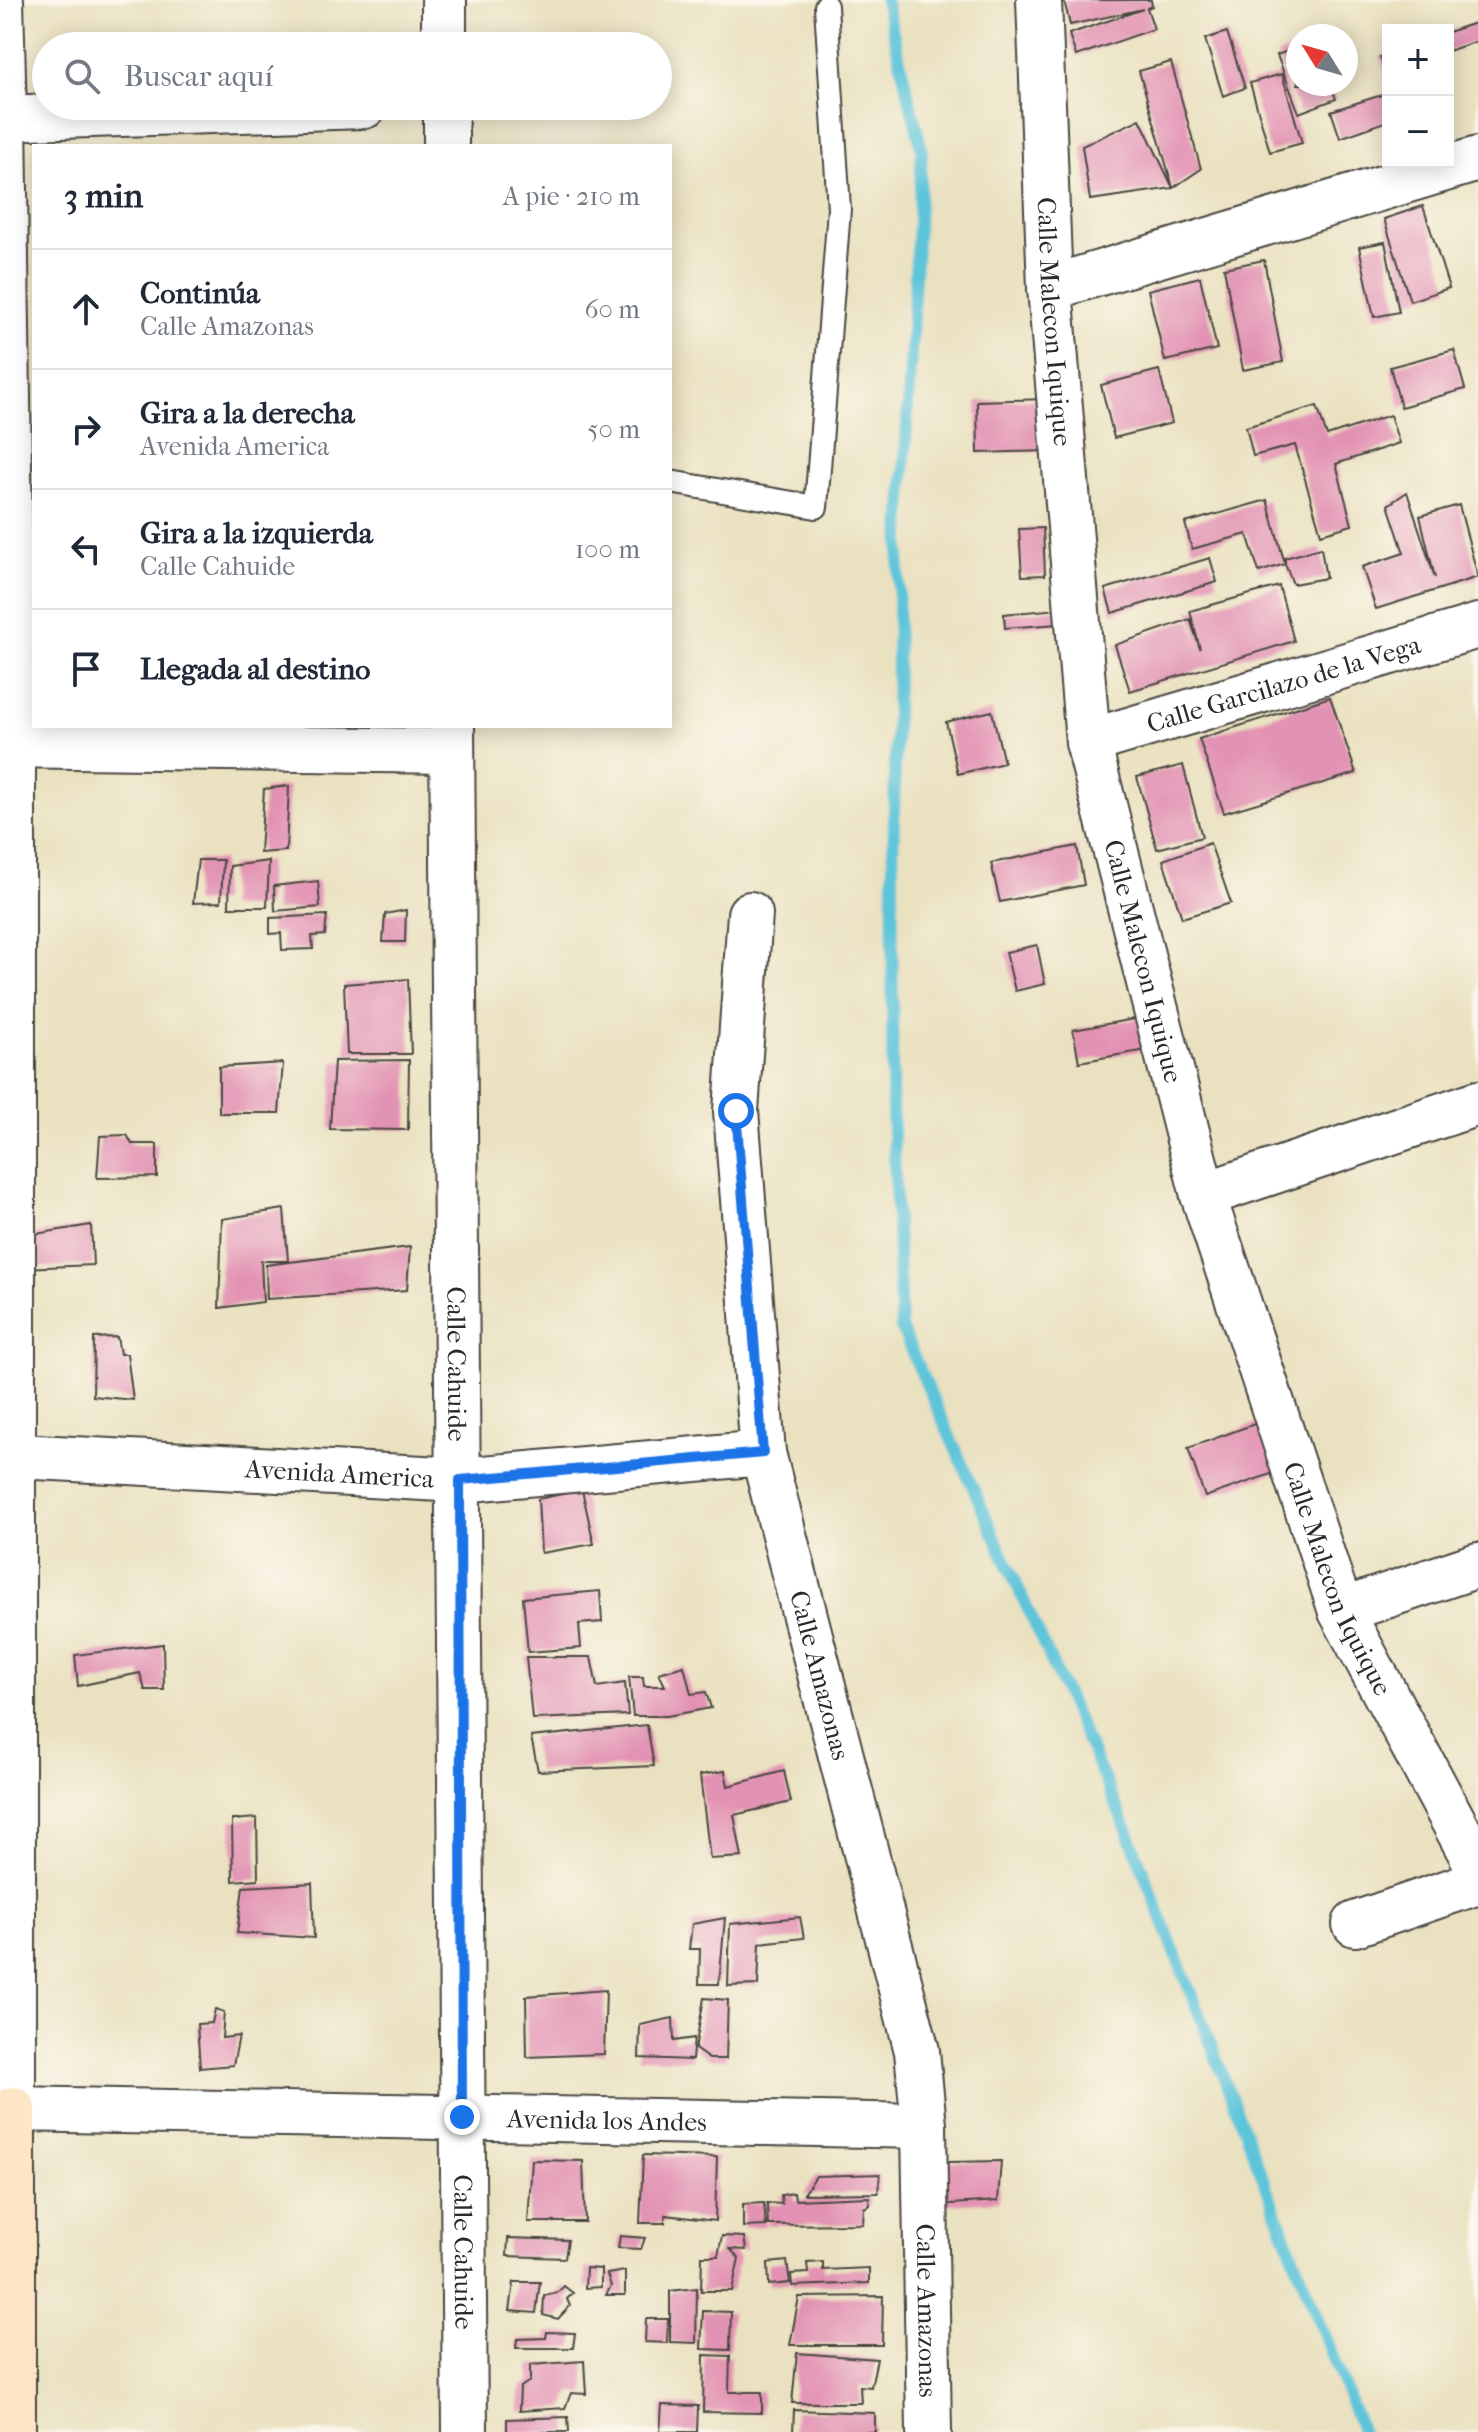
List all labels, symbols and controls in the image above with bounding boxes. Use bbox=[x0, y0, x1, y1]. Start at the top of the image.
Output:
north arrow bbox=[1286, 24, 1358, 96]
map controls bbox=[1382, 24, 1454, 168]
button: + bbox=[1382, 24, 1454, 96]
search box bbox=[32, 32, 672, 120]
icon: search bbox=[60, 54, 104, 98]
text: Buscar aquí bbox=[124, 59, 273, 94]
button: − bbox=[1382, 96, 1454, 168]
text: 3 min bbox=[64, 176, 143, 216]
text: A pie · 210 m bbox=[503, 181, 640, 212]
street label: Calle Malecon Iquique bbox=[1031, 196, 1079, 447]
text: Continúa bbox=[140, 276, 260, 311]
icon: ahead bbox=[64, 287, 108, 331]
text: 60 m bbox=[584, 294, 640, 325]
text: Calle Amazonas bbox=[140, 311, 314, 342]
text: Gira a la derecha bbox=[140, 396, 355, 431]
icon: right bbox=[64, 407, 108, 451]
text: 50 m bbox=[587, 414, 640, 445]
text: Avenida America bbox=[140, 431, 329, 462]
text: Gira a la izquierda bbox=[140, 516, 373, 551]
icon: left bbox=[64, 527, 108, 571]
text: 100 m bbox=[575, 534, 640, 565]
text: Calle Cahuide bbox=[140, 551, 295, 582]
street label: Calle Garcilazo de la Vega bbox=[1143, 628, 1425, 739]
icon: arrive bbox=[64, 647, 108, 691]
text: Llegada al destino bbox=[140, 652, 370, 687]
street label: Calle Malecon Iquique bbox=[1098, 836, 1189, 1086]
route start bbox=[718, 1093, 754, 1129]
street label: Calle Cahuide bbox=[441, 1286, 473, 1442]
street label: Avenida America bbox=[243, 1453, 436, 1494]
street label: Calle Malecon Iquique bbox=[1277, 1458, 1399, 1701]
street label: Calle Amazonas bbox=[784, 1587, 857, 1763]
route end bbox=[444, 2099, 480, 2135]
street label: Avenida los Andes bbox=[506, 2103, 707, 2137]
street label: Calle Cahuide bbox=[448, 2174, 480, 2330]
street label: Calle Amazonas bbox=[910, 2223, 944, 2398]

